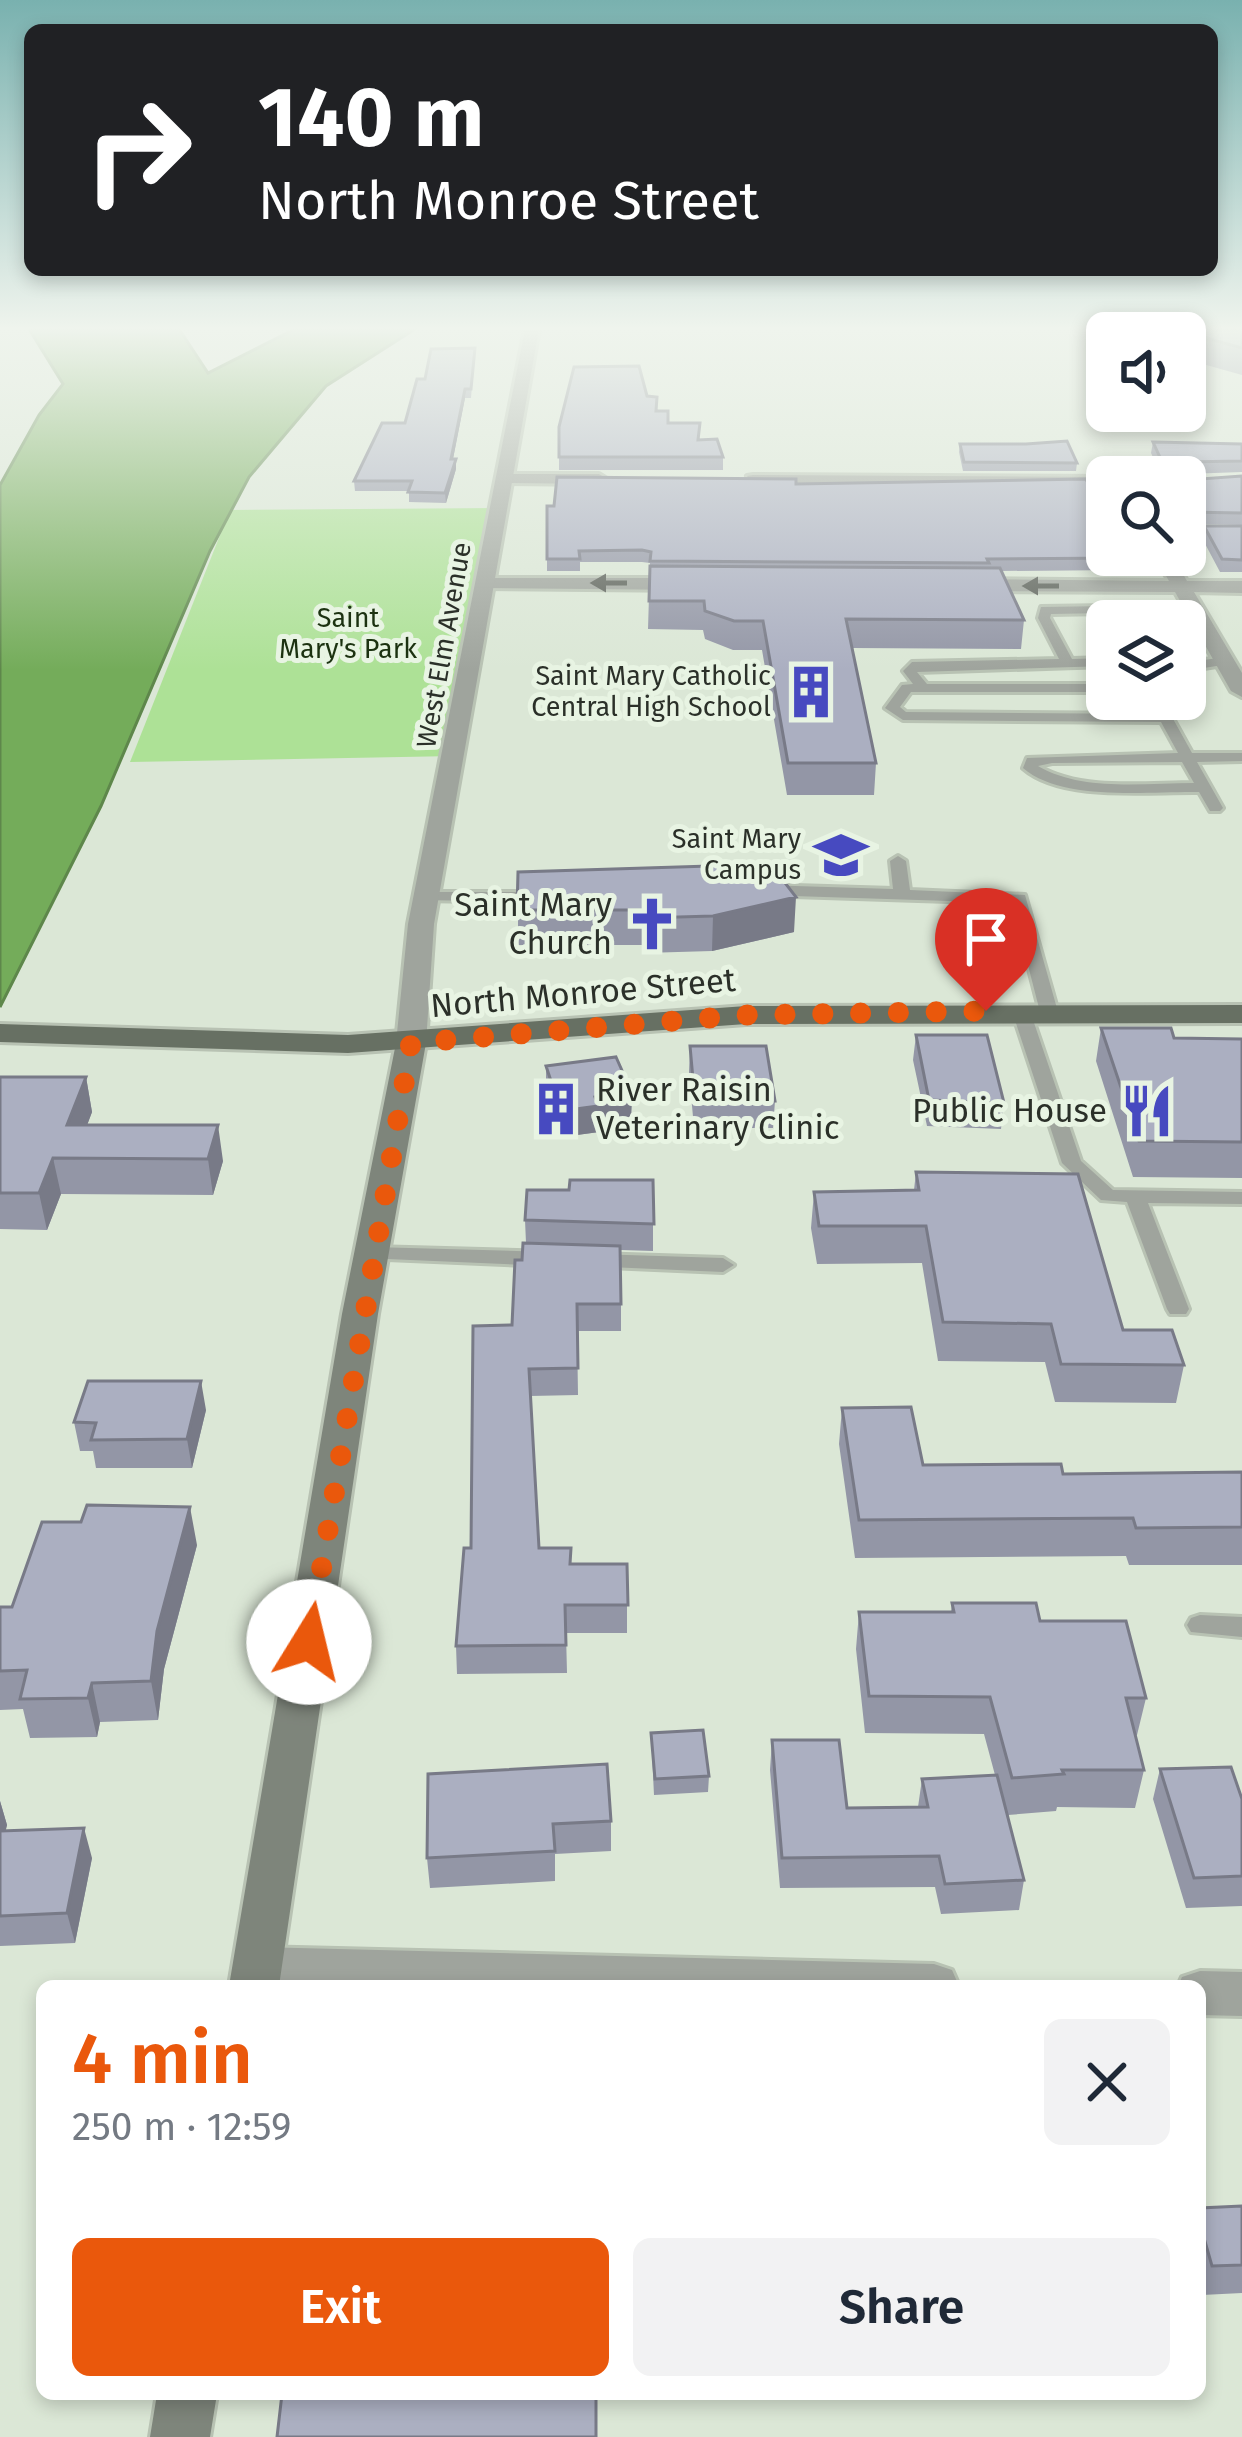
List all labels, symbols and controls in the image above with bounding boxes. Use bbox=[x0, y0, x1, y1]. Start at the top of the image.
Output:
text: 140 m bbox=[258, 67, 484, 168]
icon: right bbox=[60, 72, 216, 228]
text: North Monroe Street bbox=[258, 169, 759, 233]
map controls bbox=[1086, 312, 1206, 720]
button: sound bbox=[1086, 312, 1206, 432]
button: search bbox=[1086, 456, 1206, 576]
street label: West Elm Avenue bbox=[410, 540, 478, 750]
one-way arrow bbox=[589, 573, 627, 593]
one-way arrow bbox=[1021, 576, 1059, 596]
button: layers bbox=[1086, 600, 1206, 720]
park label: Saint Mary's Park bbox=[279, 602, 417, 665]
place label: Saint Mary Catholic Central High School bbox=[531, 660, 771, 723]
building icon: Saint Mary Catholic Central High School bbox=[782, 663, 840, 721]
place label: Saint Mary Campus bbox=[672, 823, 802, 886]
school or university icon: Saint Mary Campus bbox=[812, 826, 870, 884]
place label: Saint Mary Church bbox=[454, 885, 612, 963]
pin bbox=[935, 888, 1037, 1011]
church icon: Saint Mary Church bbox=[623, 895, 681, 953]
icon: arrive bbox=[953, 906, 1019, 972]
street label: North Monroe Street bbox=[429, 960, 737, 1026]
place label: River Raisin Veterinary Clinic bbox=[596, 1070, 840, 1148]
building icon: River Raisin Veterinary Clinic bbox=[527, 1080, 585, 1138]
restaurant icon: Public House bbox=[1118, 1082, 1176, 1140]
place label: Public House bbox=[912, 1091, 1107, 1131]
position arrow bbox=[246, 1579, 372, 1705]
text: 4 min bbox=[72, 2016, 253, 2102]
button: close bbox=[1044, 2019, 1170, 2145]
text: 250 m · 12:59 bbox=[72, 2104, 292, 2150]
button: Exit bbox=[72, 2238, 609, 2376]
button: Share bbox=[633, 2238, 1170, 2376]

